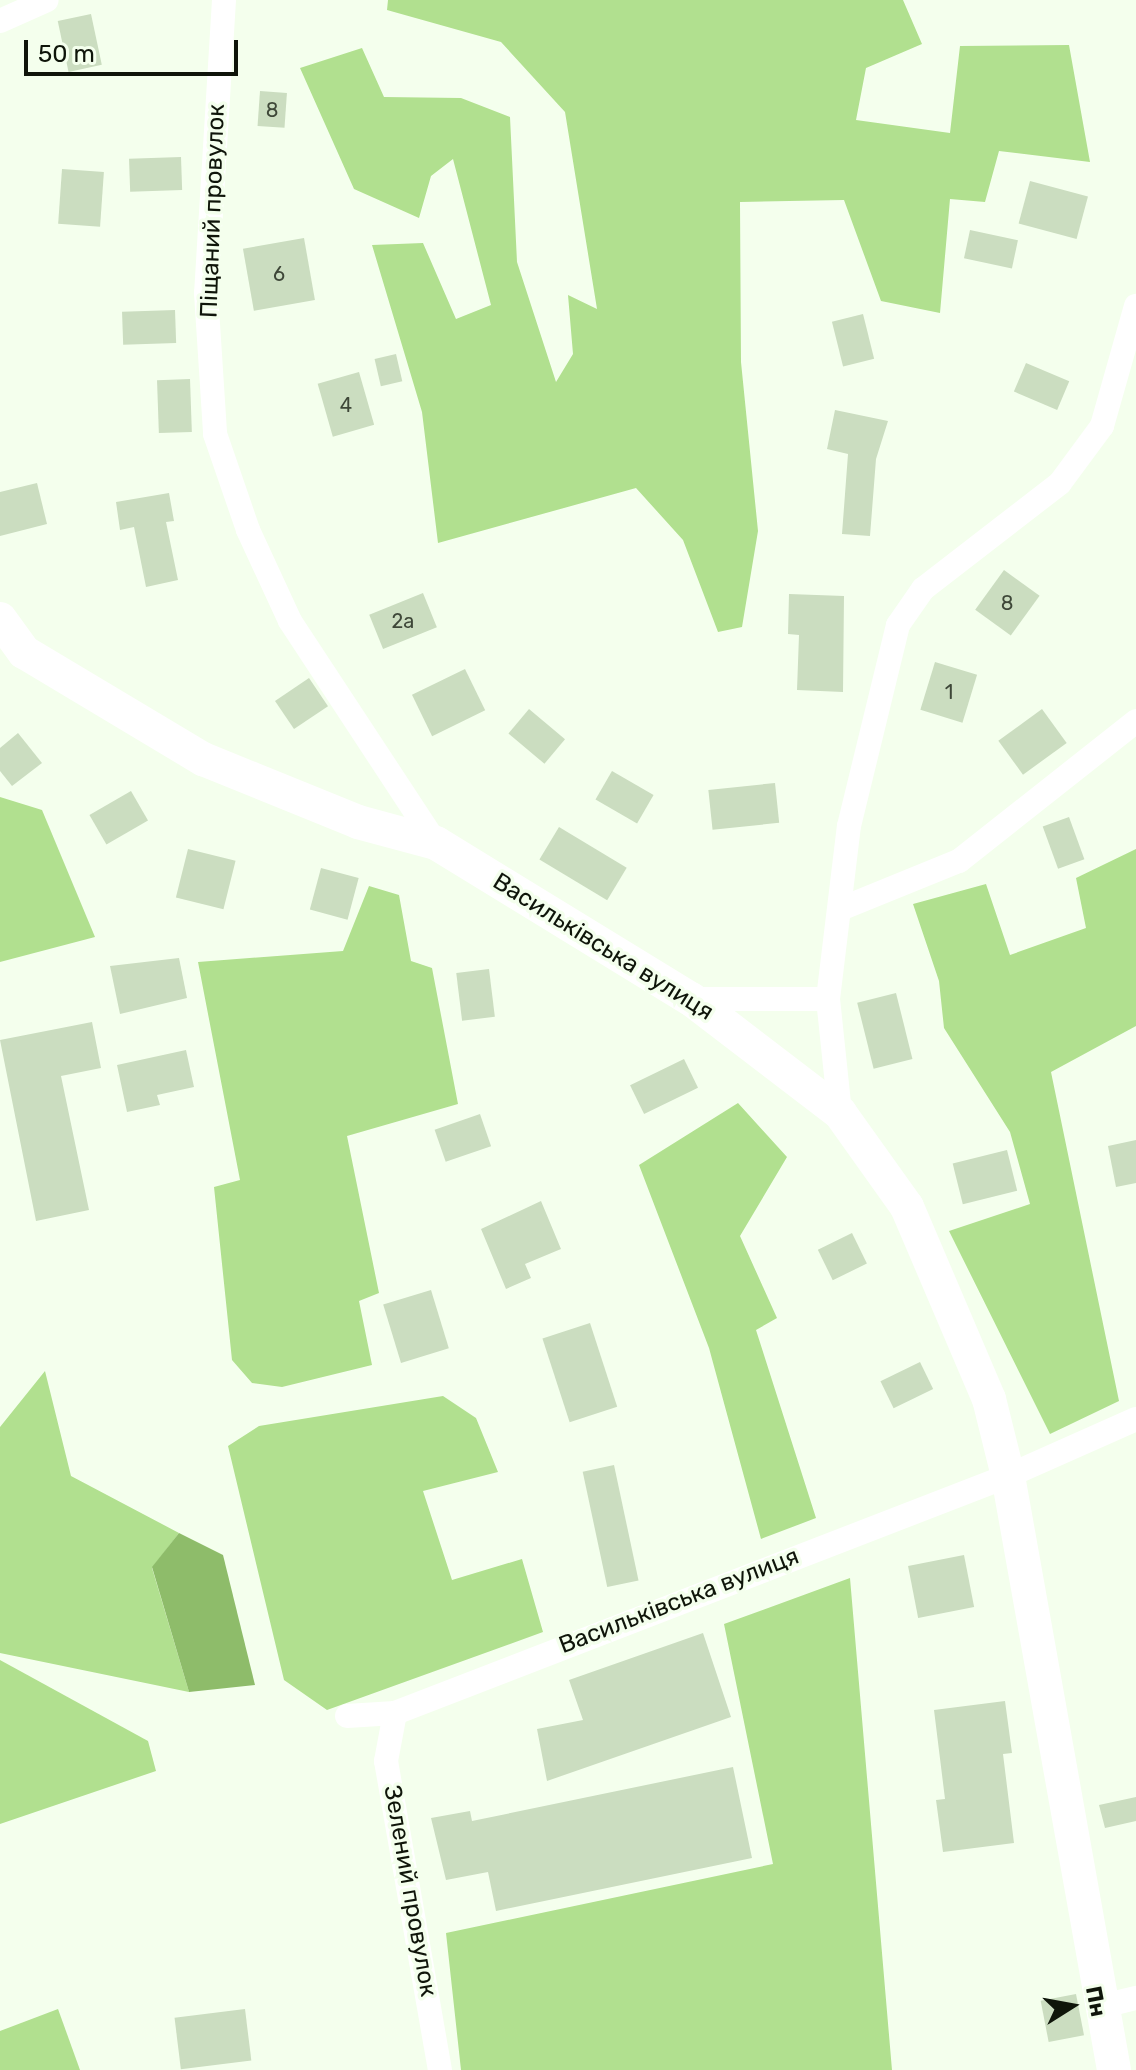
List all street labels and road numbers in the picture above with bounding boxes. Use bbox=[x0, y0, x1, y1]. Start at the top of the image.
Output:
street label: Піщаний провулок bbox=[195, 103, 231, 319]
street label: Васильківська вулиця bbox=[487, 867, 719, 1027]
street label: Васильківська вулиця bbox=[555, 1542, 803, 1660]
street label: Зелений провулок bbox=[377, 1783, 443, 1999]

